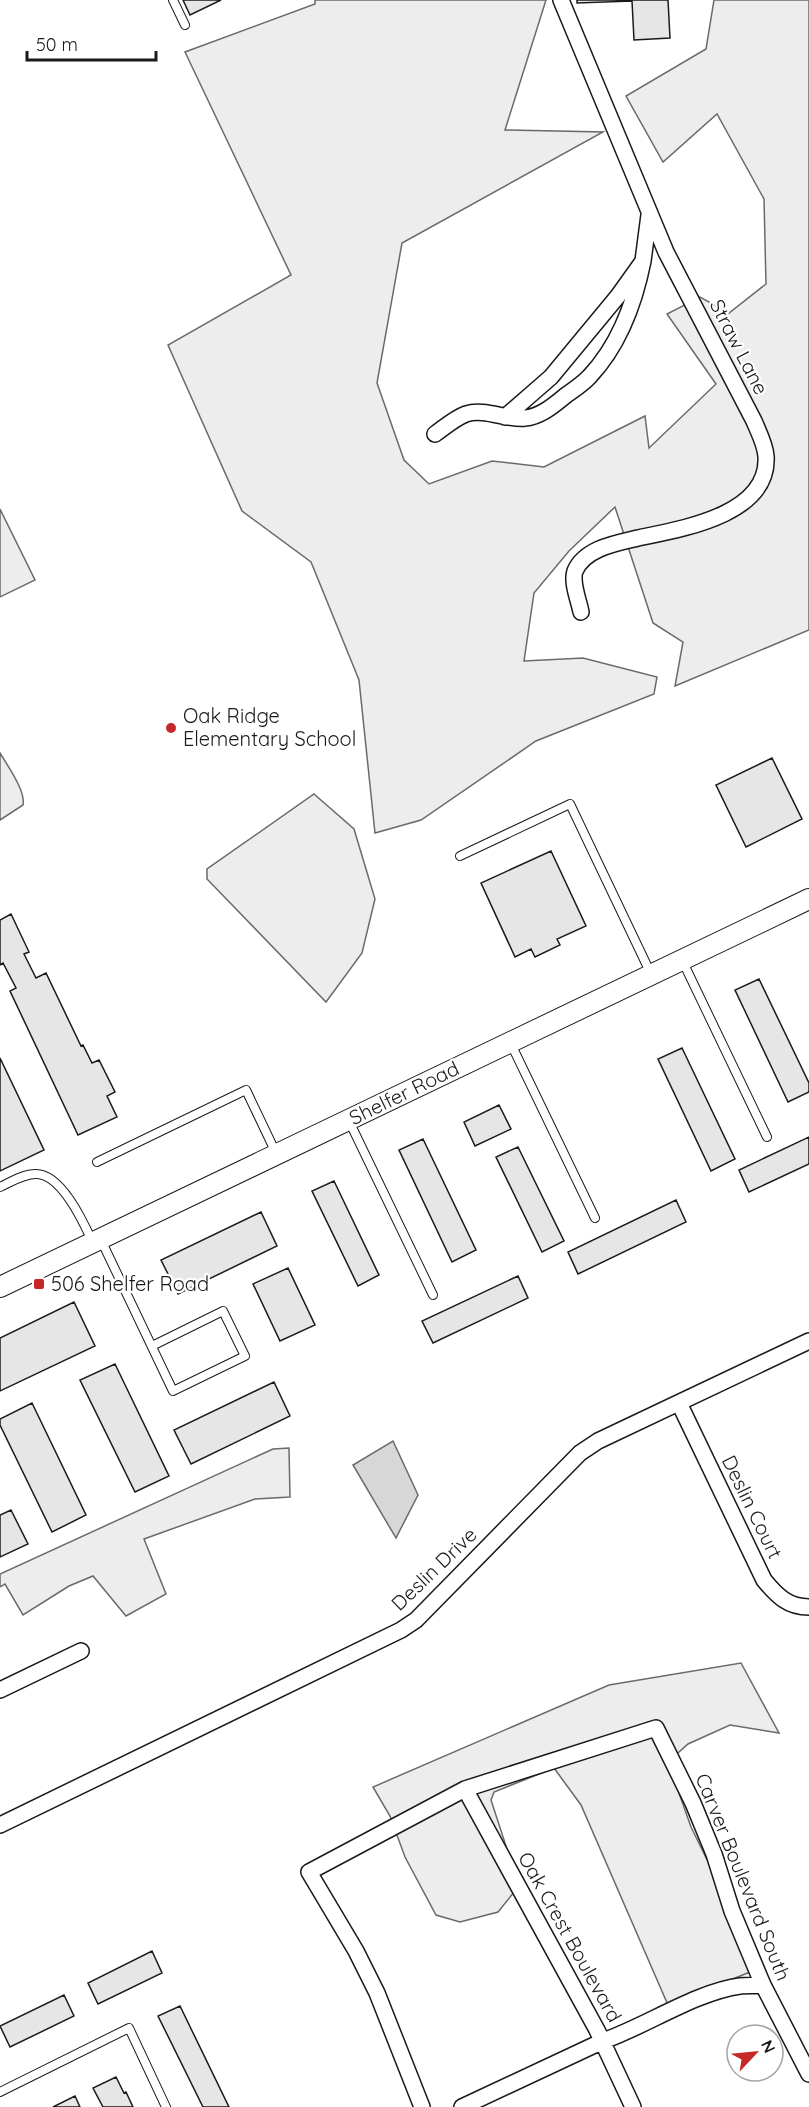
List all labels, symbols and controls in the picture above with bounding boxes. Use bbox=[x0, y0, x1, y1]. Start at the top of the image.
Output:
scale bar bbox=[27, 24, 156, 62]
text: 50 m bbox=[36, 33, 78, 56]
street label: Straw Lane bbox=[705, 295, 774, 399]
place label: Oak Ridge Elementary School bbox=[183, 703, 356, 751]
marker: Oak Ridge Elementary School bbox=[164, 721, 178, 735]
street label: Shelfer Road bbox=[345, 1055, 463, 1130]
place label: 506 Shelfer Road bbox=[51, 1271, 209, 1296]
marker: 506 Shelfer Road bbox=[32, 1277, 46, 1291]
street label: Deslin Court bbox=[717, 1451, 788, 1563]
street label: Deslin Drive bbox=[386, 1522, 482, 1616]
street label: Carver Boulevard South bbox=[690, 1770, 796, 1984]
street label: Oak Crest Boulevard bbox=[513, 1847, 628, 2026]
north arrow bbox=[725, 2023, 785, 2083]
text: N bbox=[757, 2037, 780, 2056]

